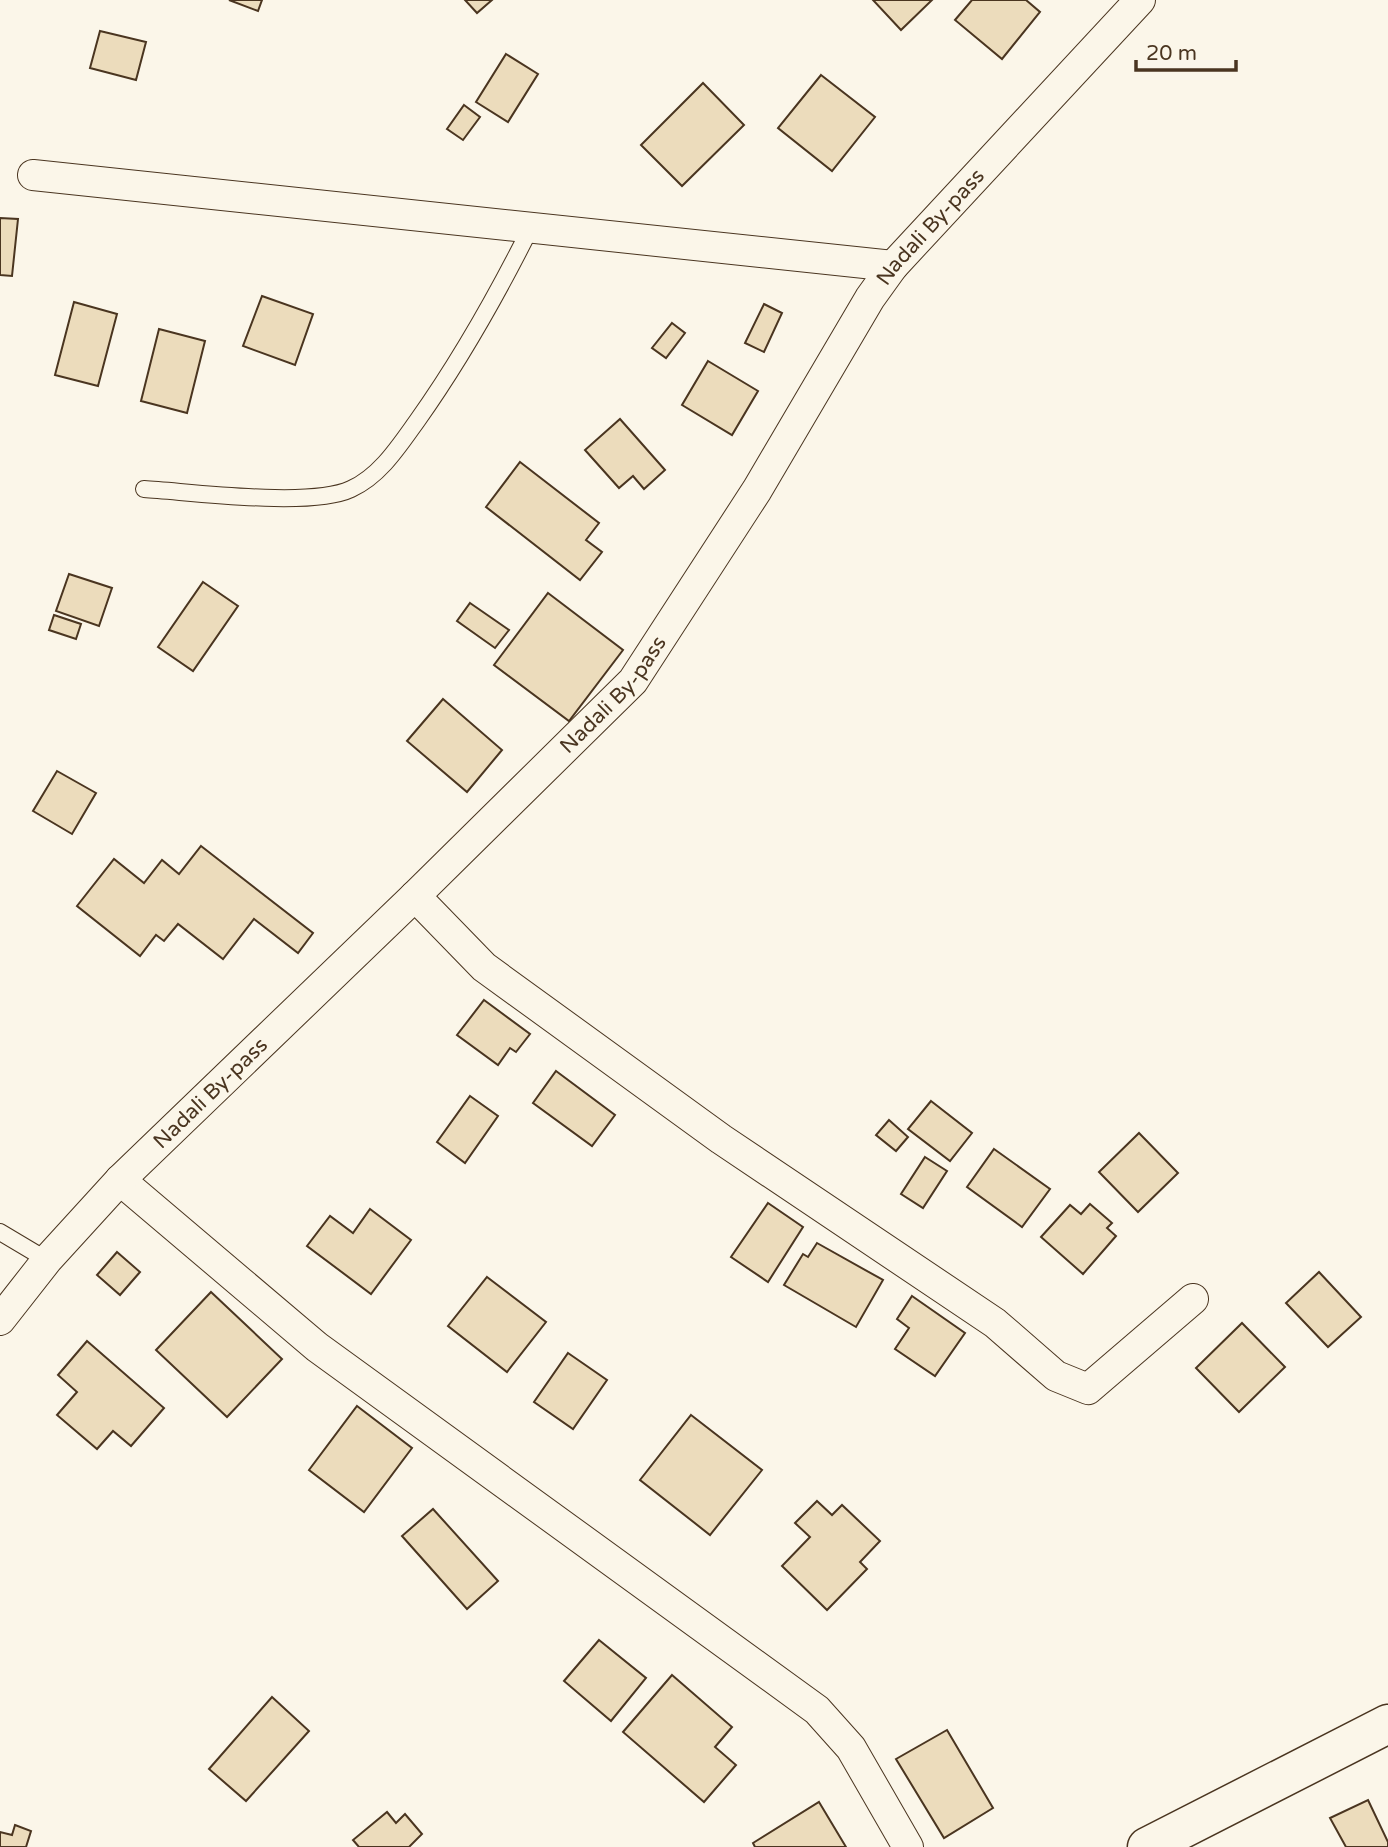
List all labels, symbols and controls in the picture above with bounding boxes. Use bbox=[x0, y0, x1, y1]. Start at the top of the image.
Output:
scale bar bbox=[1136, 28, 1236, 72]
text: 20 m bbox=[1146, 41, 1197, 66]
street label: Nadali By-pass bbox=[871, 164, 990, 290]
street label: Nadali By-pass bbox=[555, 631, 672, 759]
street label: Nadali By-pass bbox=[148, 1033, 273, 1154]

